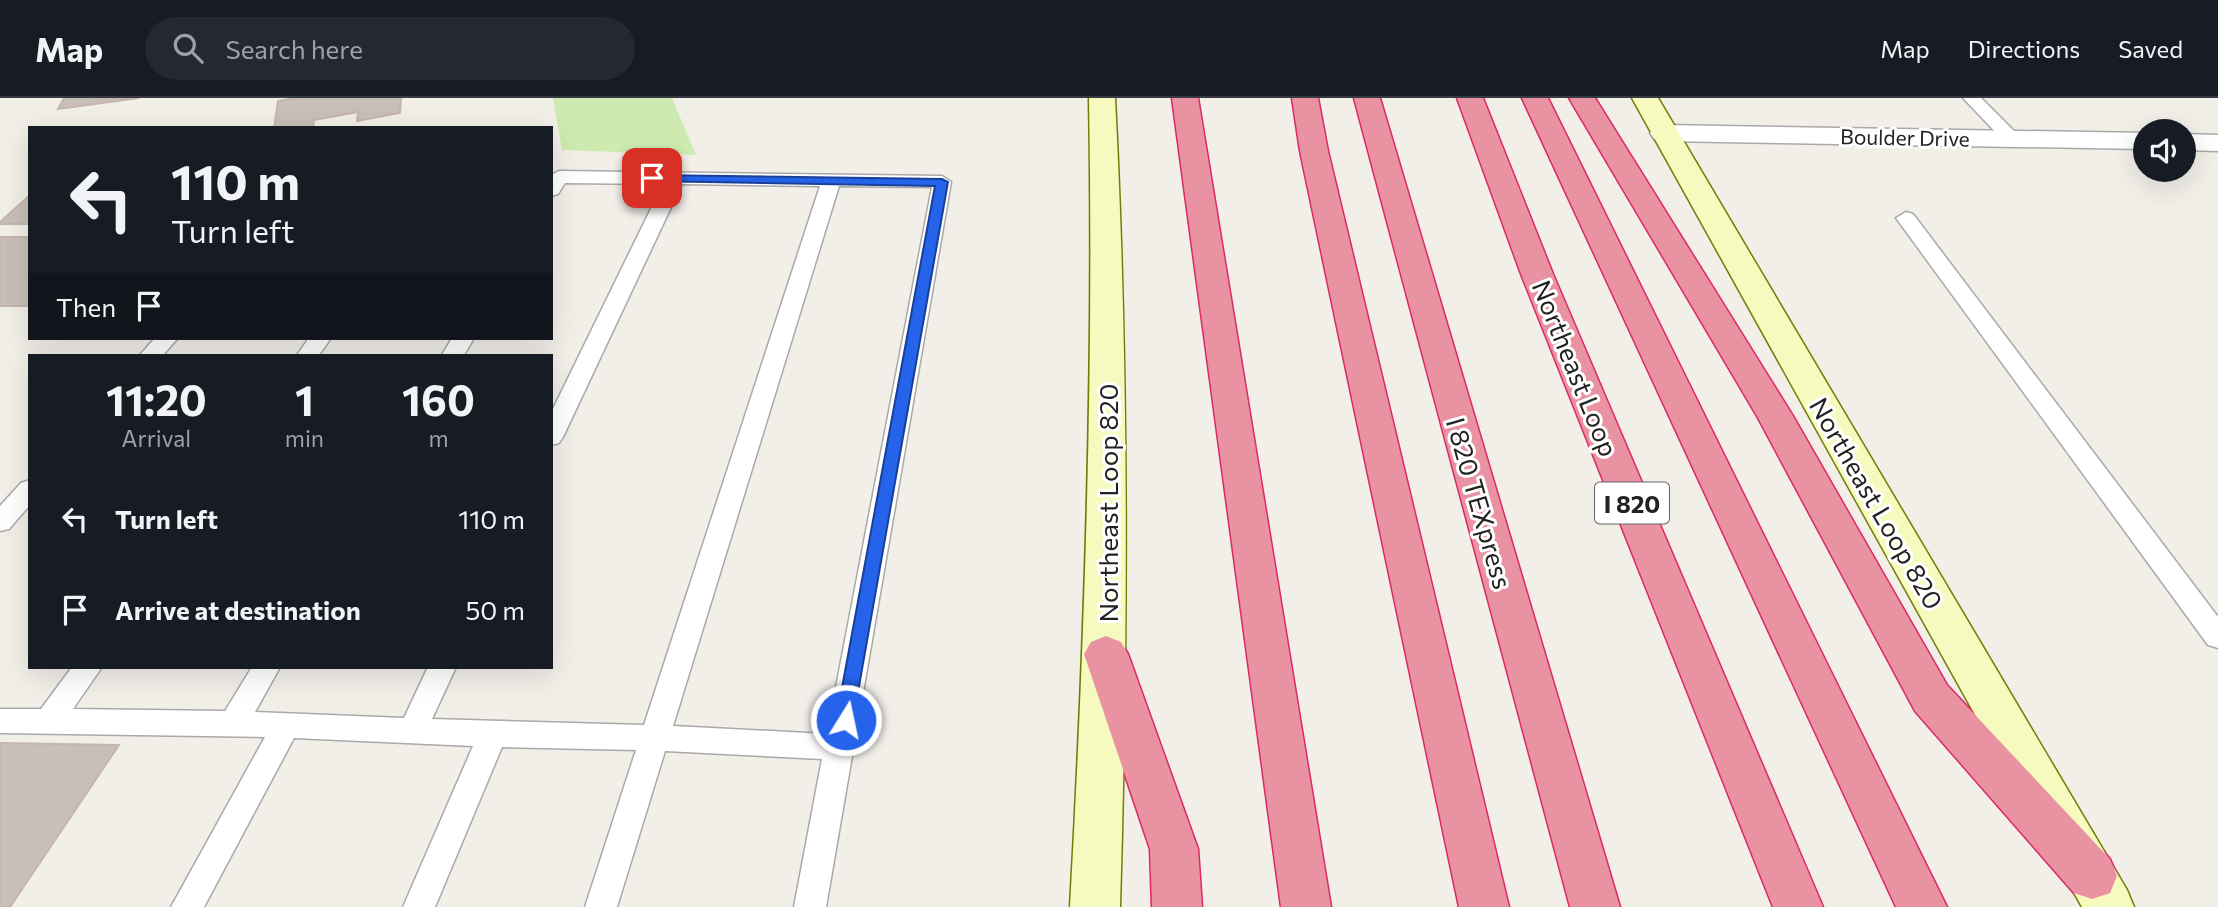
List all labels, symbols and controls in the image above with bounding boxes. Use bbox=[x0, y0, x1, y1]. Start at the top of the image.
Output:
search box bbox=[145, 17, 635, 80]
text: Map bbox=[35, 28, 103, 69]
icon: search bbox=[169, 29, 207, 67]
text: Search here bbox=[225, 33, 363, 64]
text: Map bbox=[1880, 34, 1930, 63]
text: Directions bbox=[1968, 34, 2080, 63]
text: Saved bbox=[2118, 34, 2183, 63]
map controls bbox=[2133, 119, 2196, 182]
button: sound bbox=[2133, 119, 2196, 182]
street label: Boulder Drive bbox=[1840, 123, 1970, 151]
pin bbox=[622, 148, 682, 208]
text: 110 m bbox=[171, 150, 300, 210]
icon: left bbox=[56, 154, 147, 245]
icon: arrive bbox=[633, 159, 671, 197]
text: Turn left bbox=[171, 210, 295, 250]
street label: Northeast Loop bbox=[1527, 275, 1625, 461]
icon: arrive bbox=[130, 287, 168, 325]
text: Then bbox=[56, 291, 116, 322]
text: 11:20 bbox=[106, 373, 207, 425]
text: 1 bbox=[295, 373, 314, 425]
text: 160 bbox=[402, 373, 475, 425]
street label: Northeast Loop 820 bbox=[1092, 383, 1123, 623]
street label: Northeast Loop 820 bbox=[1804, 392, 1950, 614]
street label: I 820 TEXpress bbox=[1441, 414, 1519, 592]
text: Arrival bbox=[122, 424, 191, 452]
text: min bbox=[285, 424, 324, 452]
text: m bbox=[428, 424, 449, 452]
road number: I 820 bbox=[1595, 482, 1669, 524]
icon: left bbox=[56, 500, 94, 538]
text: Turn left bbox=[115, 503, 218, 534]
text: 110 m bbox=[458, 503, 525, 534]
icon: arrive bbox=[56, 591, 94, 629]
text: Arrive at destination bbox=[115, 594, 361, 625]
text: 50 m bbox=[465, 594, 525, 625]
position arrow bbox=[809, 683, 883, 757]

